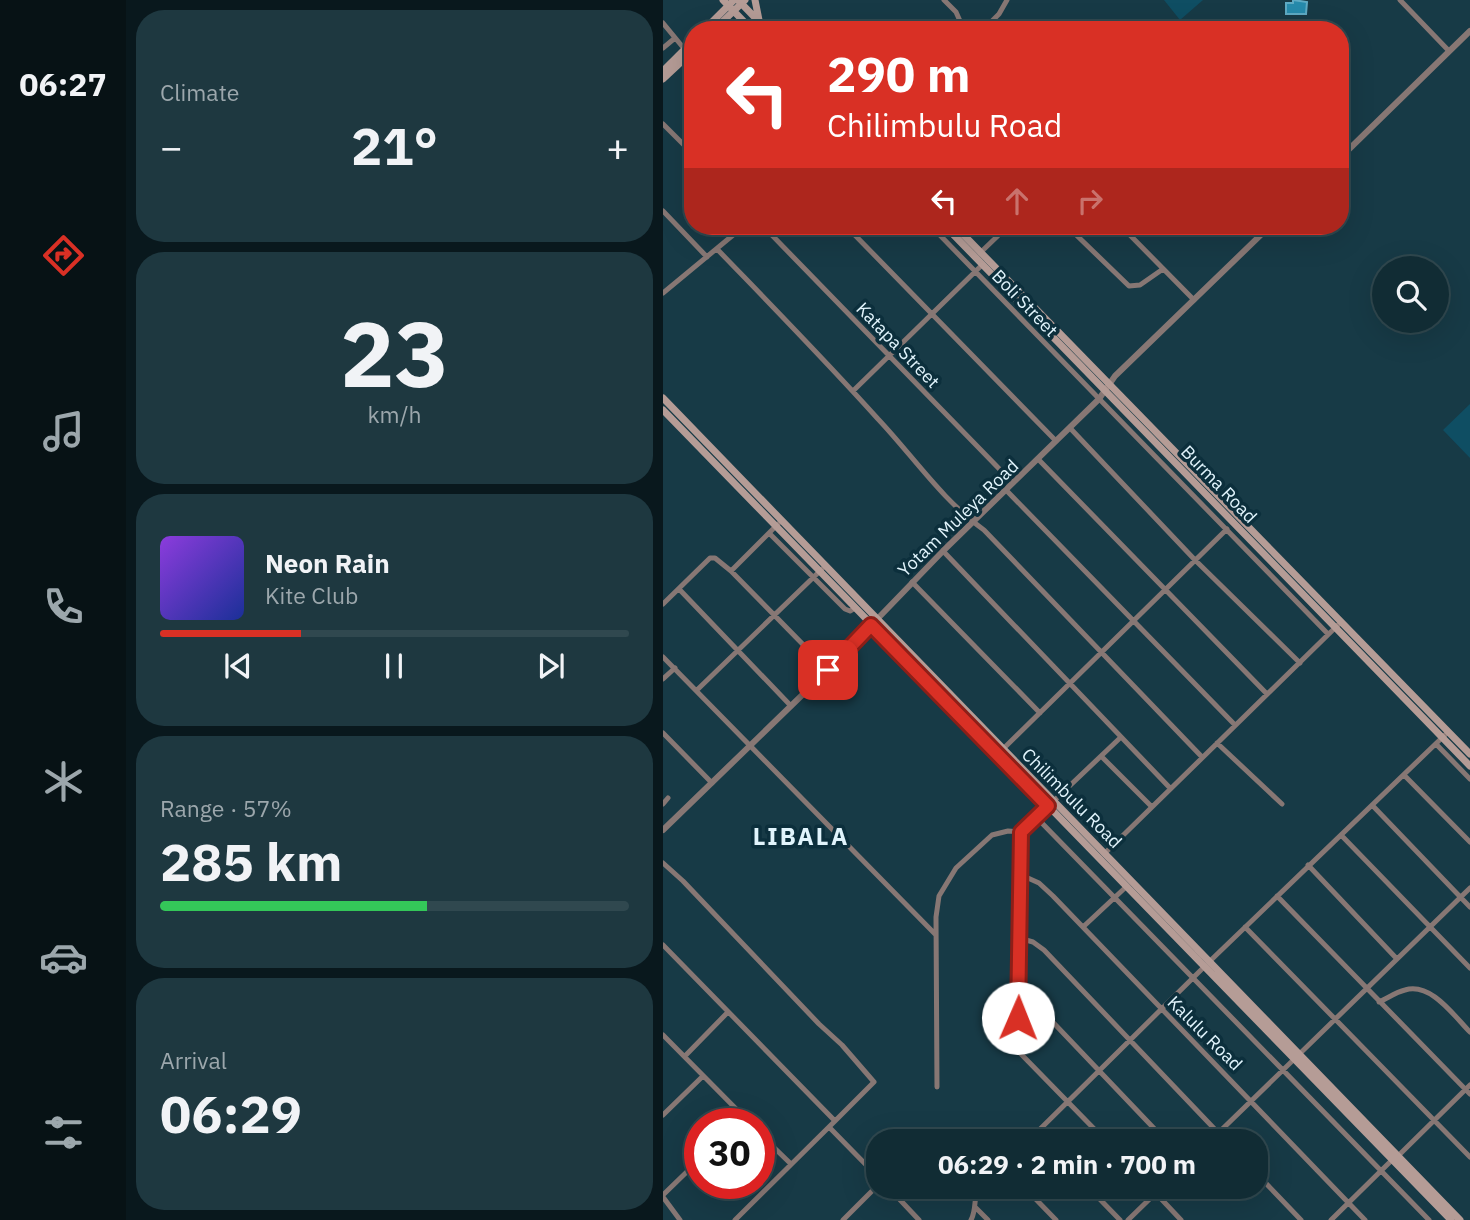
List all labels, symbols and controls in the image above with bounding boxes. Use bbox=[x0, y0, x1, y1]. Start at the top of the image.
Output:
text: 290 m bbox=[827, 42, 971, 105]
icon: left bbox=[712, 49, 803, 140]
text: 06:27 bbox=[19, 63, 107, 105]
text: Climate bbox=[160, 77, 239, 107]
text: Chilimbulu Road bbox=[827, 104, 1062, 146]
text: 21° bbox=[351, 112, 438, 179]
text: − bbox=[160, 122, 183, 171]
text: + bbox=[606, 122, 629, 171]
icon: left bbox=[925, 182, 963, 220]
icon: ahead bbox=[998, 182, 1036, 220]
icon: right bbox=[1071, 182, 1109, 220]
icon: directions bbox=[39, 231, 88, 280]
map controls bbox=[1372, 256, 1449, 333]
button: search bbox=[1372, 256, 1449, 333]
street label: Boli Street bbox=[987, 264, 1063, 342]
text: 23 bbox=[340, 294, 449, 412]
street label: Katapa Street bbox=[851, 297, 945, 393]
text: km/h bbox=[367, 399, 422, 429]
icon: music bbox=[39, 407, 88, 456]
street label: Burma Road bbox=[1176, 440, 1262, 528]
street label: Yotam Muleya Road bbox=[893, 454, 1023, 582]
text: Neon Rain bbox=[265, 546, 390, 580]
text: Kite Club bbox=[265, 580, 358, 610]
icon: phone bbox=[39, 582, 88, 631]
pin bbox=[798, 640, 858, 700]
icon: previous bbox=[219, 647, 257, 685]
icon: pause bbox=[375, 647, 413, 685]
icon: next bbox=[532, 647, 570, 685]
icon: arrive bbox=[809, 651, 847, 689]
street label: Chilimbulu Road bbox=[1017, 743, 1127, 853]
icon: climate bbox=[39, 757, 88, 806]
text: Range · 57% bbox=[160, 793, 292, 823]
district label: LIBALA bbox=[753, 820, 849, 852]
text: 285 km bbox=[160, 828, 342, 895]
icon: car bbox=[39, 933, 88, 982]
position arrow bbox=[981, 981, 1055, 1055]
street label: Kalulu Road bbox=[1163, 991, 1247, 1075]
text: Arrival bbox=[160, 1045, 227, 1075]
text: 06:29 bbox=[160, 1080, 302, 1147]
icon: filters bbox=[39, 1108, 88, 1157]
speed limit sign: 30 bbox=[684, 1108, 775, 1199]
text: 06:29 · 2 min · 700 m bbox=[938, 1147, 1196, 1181]

